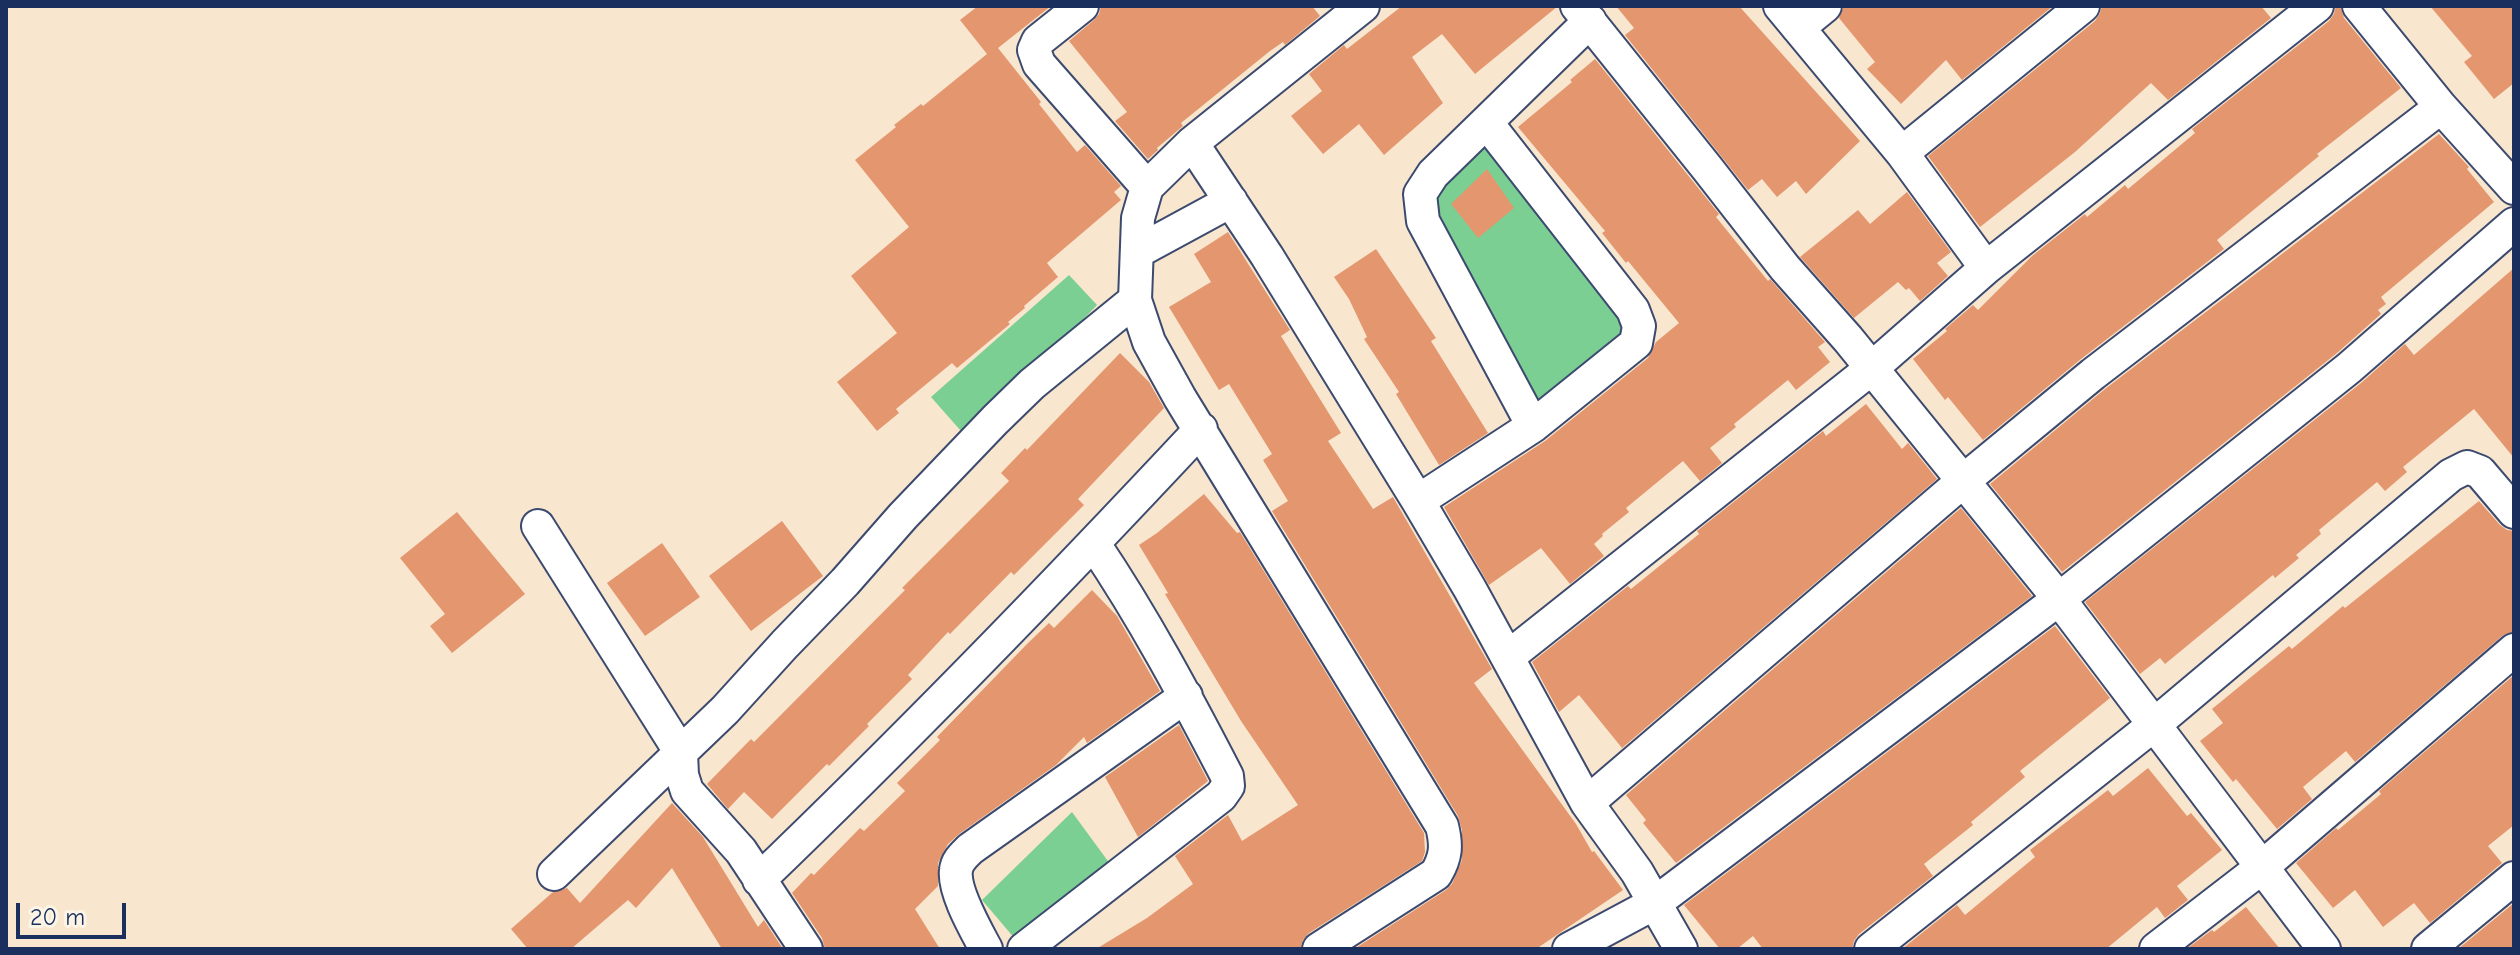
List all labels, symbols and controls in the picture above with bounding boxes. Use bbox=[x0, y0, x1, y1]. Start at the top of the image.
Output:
scale bar bbox=[20, 887, 130, 937]
text: 20 m bbox=[30, 903, 85, 931]

